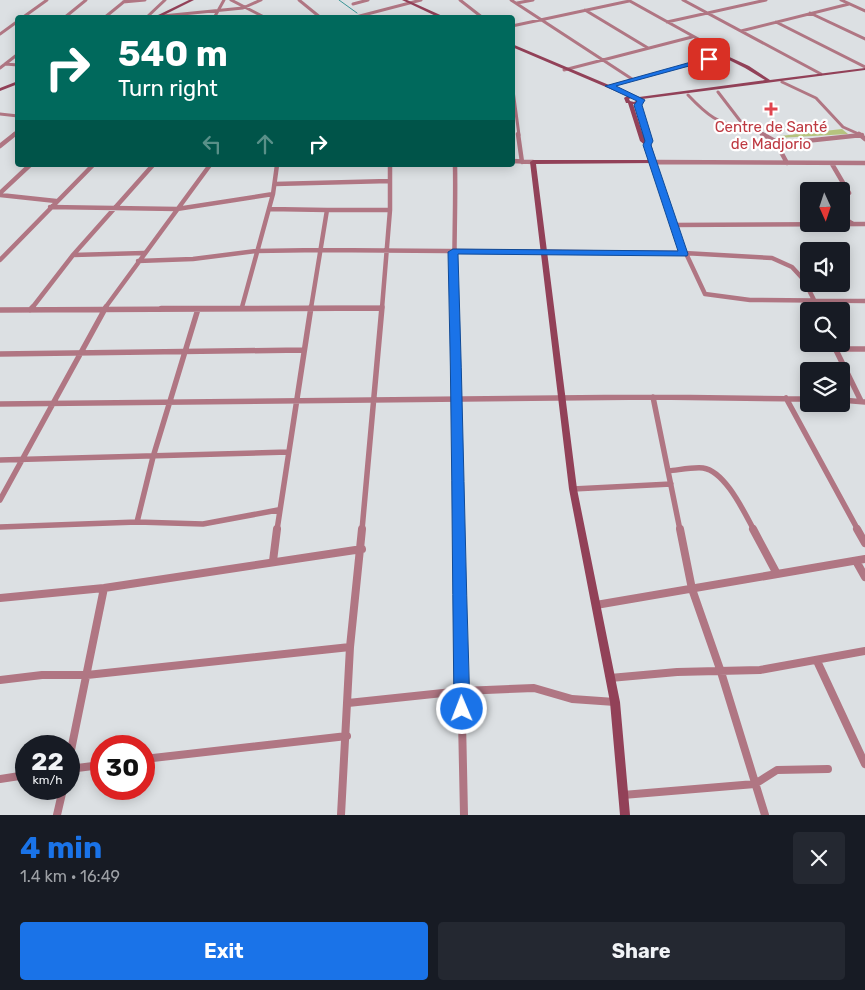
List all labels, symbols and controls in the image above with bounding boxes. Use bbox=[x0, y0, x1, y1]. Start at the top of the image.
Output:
text: 540 m bbox=[118, 33, 228, 75]
icon: right bbox=[35, 35, 100, 100]
pin bbox=[688, 38, 730, 80]
icon: arrive bbox=[695, 45, 723, 73]
text: Turn right bbox=[118, 75, 218, 102]
marker: Centre de Santé de Madjorio bbox=[764, 102, 778, 116]
place label: Centre de Santé de Madjorio bbox=[715, 118, 827, 153]
icon: left bbox=[198, 130, 226, 158]
icon: ahead bbox=[251, 130, 279, 158]
icon: right bbox=[304, 130, 332, 158]
north arrow bbox=[800, 182, 850, 232]
map controls bbox=[800, 182, 850, 412]
button: sound bbox=[800, 242, 850, 292]
button: search bbox=[800, 302, 850, 352]
button: layers bbox=[800, 362, 850, 412]
position arrow bbox=[435, 682, 487, 734]
speed limit sign: 30 bbox=[90, 735, 155, 800]
text: 22 bbox=[31, 747, 64, 776]
text: km/h bbox=[33, 773, 62, 787]
text: 4 min bbox=[20, 830, 102, 866]
button: close bbox=[793, 832, 845, 884]
text: 1.4 km · 16:49 bbox=[20, 867, 120, 886]
button: Exit bbox=[20, 922, 428, 980]
button: Share bbox=[438, 922, 845, 980]

